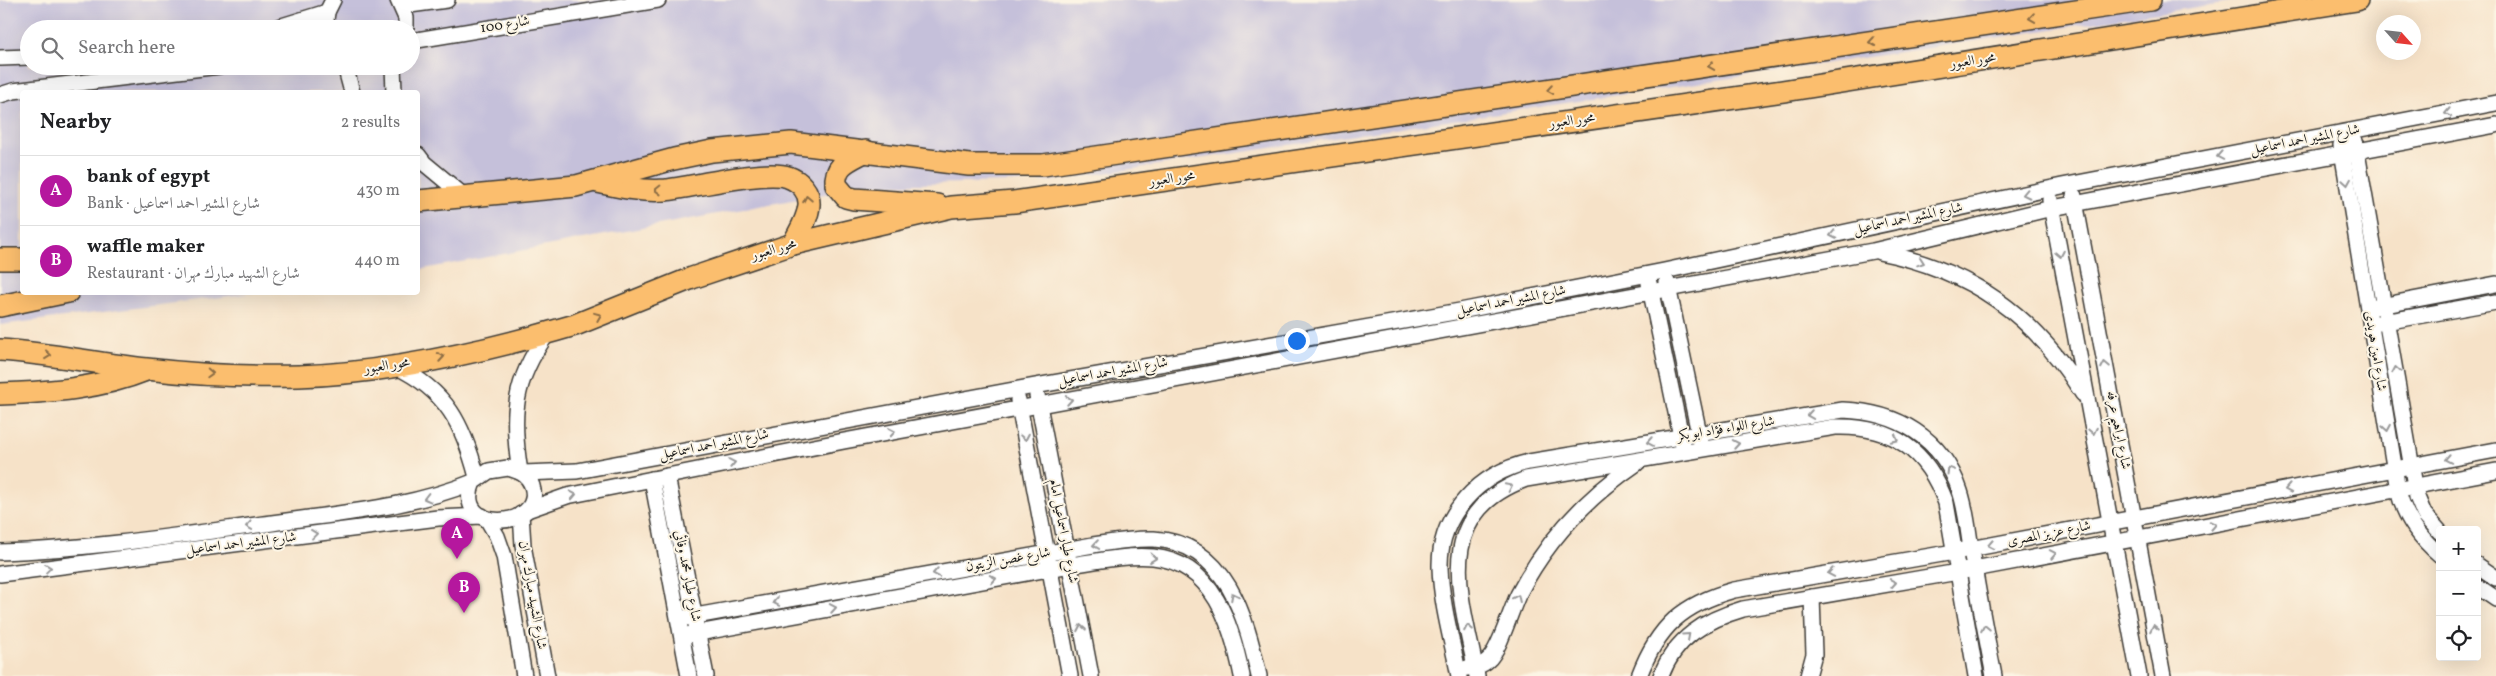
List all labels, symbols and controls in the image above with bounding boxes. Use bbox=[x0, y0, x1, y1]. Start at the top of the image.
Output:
street label: شارع 100 bbox=[479, 12, 531, 39]
one-way arrow bbox=[2028, 12, 2037, 22]
north arrow bbox=[2376, 15, 2421, 60]
search box bbox=[20, 20, 420, 75]
icon: search bbox=[38, 34, 66, 62]
text: Search here bbox=[78, 35, 175, 61]
one-way arrow bbox=[1867, 36, 1876, 46]
street label: محور العبور bbox=[1947, 48, 1998, 74]
one-way arrow bbox=[1706, 60, 1715, 70]
one-way arrow bbox=[1546, 84, 1554, 94]
one-way arrow bbox=[2444, 107, 2453, 118]
text: Nearby bbox=[40, 108, 111, 137]
street label: محور العبور bbox=[1546, 108, 1597, 134]
text: 2 results bbox=[341, 112, 400, 134]
street label: شارع المشير احمد اسماعيل bbox=[2249, 120, 2362, 161]
one-way arrow bbox=[2215, 151, 2224, 161]
text: bank of egypt bbox=[87, 164, 210, 190]
street label: محور العبور bbox=[1146, 166, 1197, 192]
one-way arrow bbox=[2342, 177, 2352, 186]
text: A bbox=[50, 180, 62, 202]
text: 430 m bbox=[356, 180, 400, 202]
one-way arrow bbox=[654, 185, 662, 195]
one-way arrow bbox=[2021, 188, 2030, 199]
text: Bank · شارع المشير احمد اسماعيل bbox=[87, 193, 260, 215]
one-way arrow bbox=[802, 195, 813, 203]
street label: شارع المشير احمد اسماعيل bbox=[1852, 198, 1965, 241]
one-way arrow bbox=[1828, 229, 1837, 240]
text: waffle maker bbox=[87, 234, 205, 260]
street label: محور العبور bbox=[747, 234, 799, 266]
text: B bbox=[51, 250, 61, 272]
text: 440 m bbox=[354, 250, 400, 272]
one-way arrow bbox=[2055, 250, 2065, 259]
one-way arrow bbox=[1916, 256, 1924, 266]
text: Restaurant · شارع الشهيد مبارك مهران bbox=[87, 263, 300, 285]
street label: شارع المشير احمد اسماعيل bbox=[1455, 281, 1568, 322]
street label: شارع امين هويدى bbox=[2358, 309, 2391, 393]
one-way arrow bbox=[593, 312, 602, 322]
your location bbox=[1284, 328, 1310, 354]
one-way arrow bbox=[45, 349, 53, 360]
one-way arrow bbox=[437, 352, 445, 362]
street label: محور العبور bbox=[361, 353, 412, 379]
street label: شارع المشير احمد اسماعيل bbox=[1057, 353, 1170, 392]
one-way arrow bbox=[2101, 361, 2111, 369]
one-way arrow bbox=[2391, 365, 2402, 374]
one-way arrow bbox=[206, 367, 214, 378]
street label: شارع ابراهيم عرفه bbox=[2098, 389, 2135, 471]
one-way arrow bbox=[1064, 395, 1073, 405]
one-way arrow bbox=[1806, 409, 1814, 420]
street label: شارع اللواء فؤاد ابو بكر bbox=[1674, 412, 1776, 447]
one-way arrow bbox=[2382, 424, 2392, 433]
street label: شارع المشير احمد اسماعيل bbox=[658, 425, 771, 466]
one-way arrow bbox=[2088, 427, 2098, 436]
one-way arrow bbox=[887, 428, 896, 438]
one-way arrow bbox=[1019, 433, 1030, 441]
one-way arrow bbox=[1890, 433, 1899, 443]
one-way arrow bbox=[1646, 436, 1655, 446]
one-way arrow bbox=[1732, 439, 1741, 449]
one-way arrow bbox=[2444, 454, 2452, 464]
one-way arrow bbox=[728, 458, 737, 469]
one-way arrow bbox=[1947, 467, 1957, 476]
street label: شارع طيار اسماعيل امام bbox=[1042, 477, 1082, 585]
one-way arrow bbox=[1503, 483, 1512, 493]
one-way arrow bbox=[2284, 484, 2293, 494]
one-way arrow bbox=[568, 490, 577, 500]
one-way arrow bbox=[422, 492, 431, 503]
street label: شارع عزيز المصرى bbox=[2006, 517, 2093, 552]
pin: A bbox=[441, 518, 473, 559]
one-way arrow bbox=[245, 520, 253, 531]
one-way arrow bbox=[2208, 520, 2217, 530]
map controls bbox=[2436, 526, 2481, 661]
button: + bbox=[2436, 526, 2481, 571]
street label: شارع المشير احمد اسماعيل bbox=[185, 528, 298, 561]
street label: شارع طيار محمد وفائي bbox=[668, 529, 705, 624]
one-way arrow bbox=[309, 530, 318, 540]
street label: شارع الشهيد مبارك مهران bbox=[512, 539, 551, 651]
one-way arrow bbox=[1091, 539, 1100, 549]
one-way arrow bbox=[1987, 539, 1995, 550]
street label: شارع غصن الزيتون bbox=[964, 543, 1052, 578]
one-way arrow bbox=[2048, 550, 2057, 560]
one-way arrow bbox=[1150, 552, 1158, 563]
one-way arrow bbox=[45, 563, 53, 574]
one-way arrow bbox=[931, 568, 940, 578]
one-way arrow bbox=[1827, 568, 1835, 578]
button: − bbox=[2436, 571, 2481, 616]
pin: B bbox=[448, 572, 480, 613]
one-way arrow bbox=[988, 574, 997, 584]
one-way arrow bbox=[1889, 579, 1897, 589]
one-way arrow bbox=[1230, 592, 1240, 601]
one-way arrow bbox=[1511, 594, 1521, 603]
one-way arrow bbox=[772, 596, 780, 606]
one-way arrow bbox=[829, 603, 837, 614]
button: locate bbox=[2436, 616, 2481, 661]
one-way arrow bbox=[1077, 624, 1087, 632]
one-way arrow bbox=[1463, 624, 1473, 633]
one-way arrow bbox=[1980, 624, 1990, 632]
one-way arrow bbox=[2150, 624, 2160, 632]
one-way arrow bbox=[1682, 633, 1691, 642]

